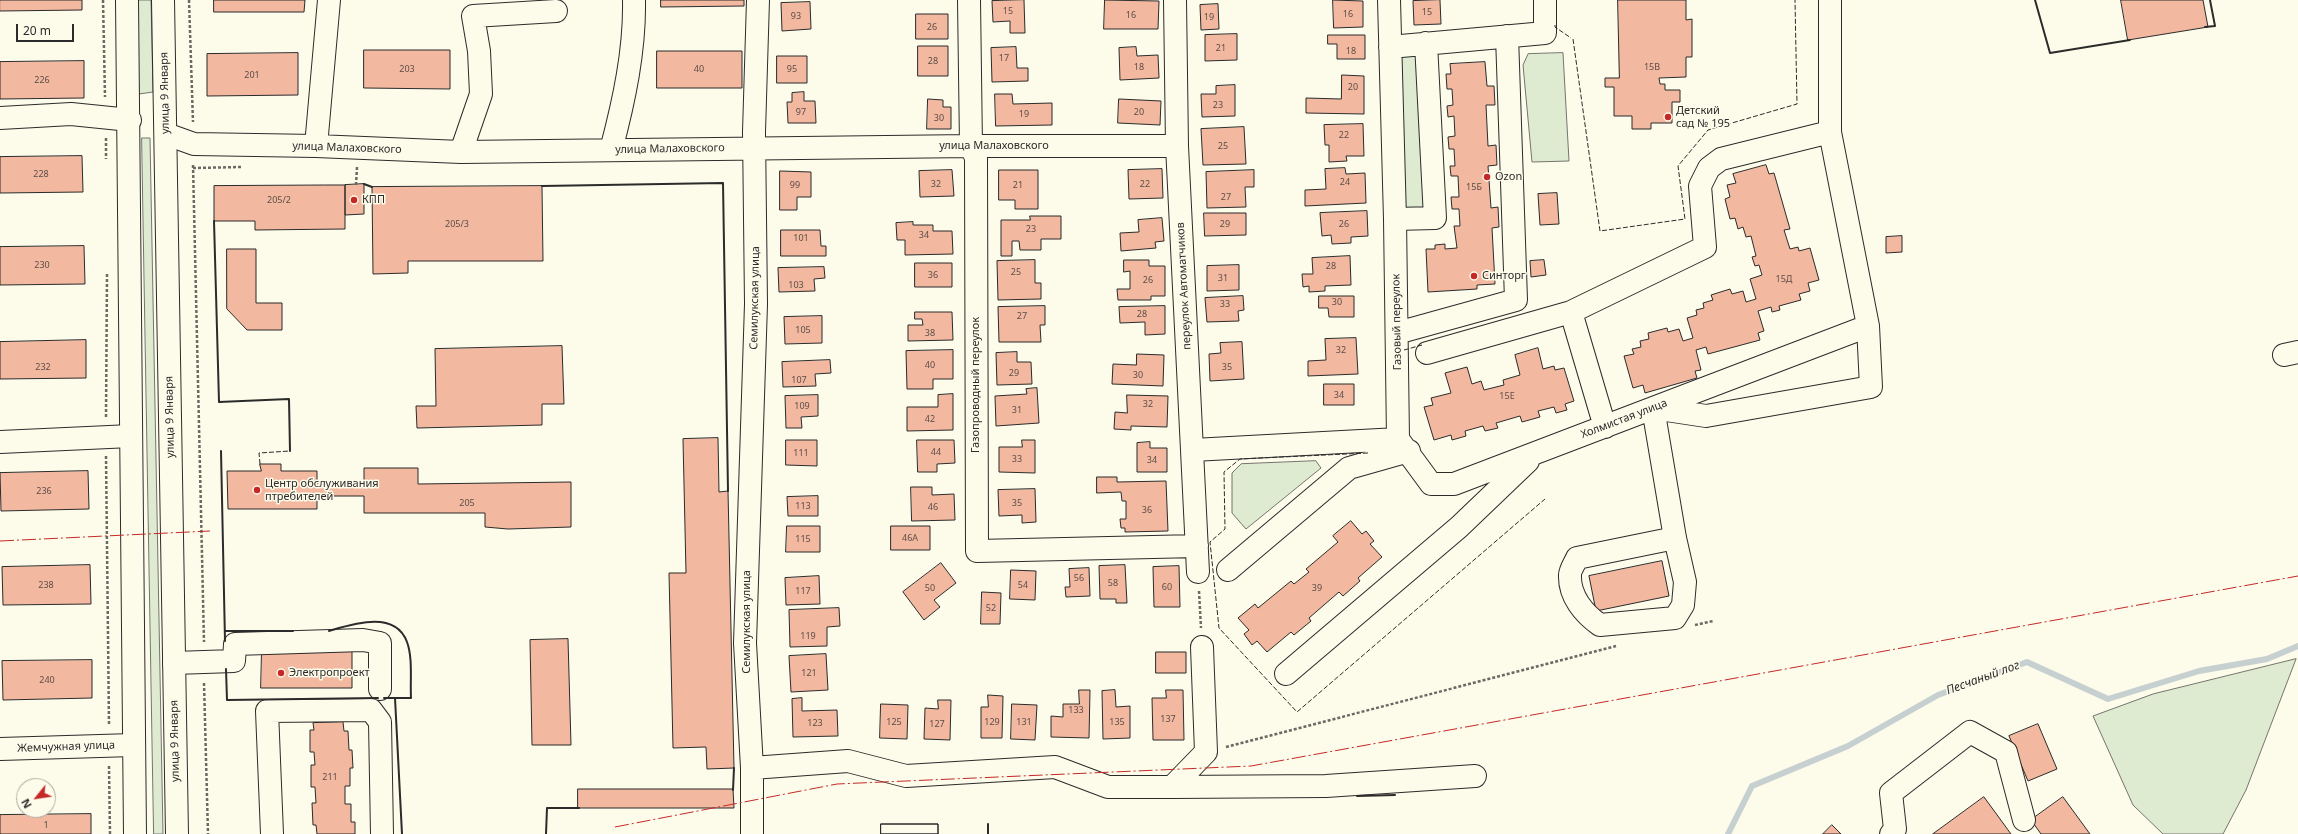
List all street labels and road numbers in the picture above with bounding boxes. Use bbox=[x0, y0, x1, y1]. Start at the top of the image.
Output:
street label: улица 9 Января bbox=[158, 52, 172, 134]
street label: улица Малаховского bbox=[292, 139, 402, 157]
street label: улица Малаховского bbox=[939, 139, 1049, 153]
street label: улица Малаховского bbox=[615, 141, 725, 157]
street label: переулок Автоматчиков bbox=[1174, 222, 1194, 350]
street label: Семилукская улица bbox=[747, 246, 763, 350]
street label: Газовый переулок bbox=[1390, 274, 1404, 370]
street label: Газопроводный переулок bbox=[969, 317, 983, 453]
street label: улица 9 Января bbox=[163, 376, 177, 458]
street label: Холмистая улица bbox=[1579, 396, 1669, 442]
street label: Семилукская улица bbox=[740, 570, 754, 674]
street label: улица 9 Января bbox=[168, 700, 182, 782]
street label: Жемчужная улица bbox=[17, 739, 115, 755]

